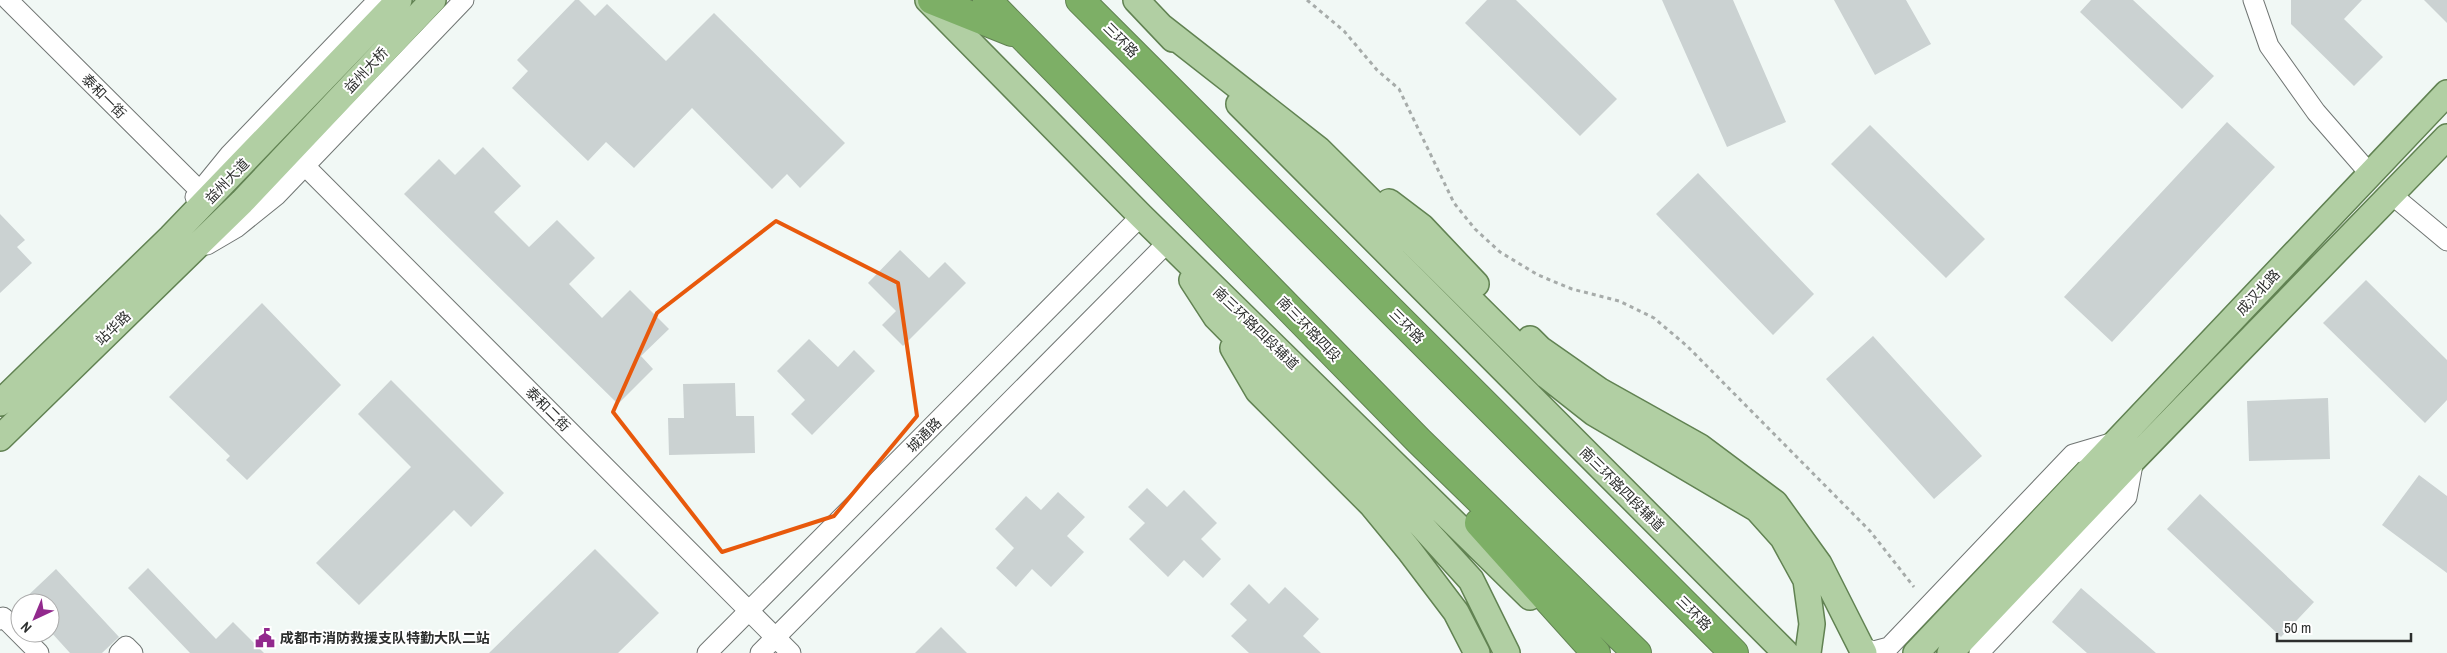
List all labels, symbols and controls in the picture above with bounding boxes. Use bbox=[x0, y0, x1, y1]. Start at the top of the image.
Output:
street label: 三环路 bbox=[1100, 19, 1142, 61]
street label: 益州大桥 bbox=[340, 43, 392, 97]
street label: 泰和一街 bbox=[78, 70, 130, 122]
street label: 益州大道 bbox=[201, 155, 253, 207]
street label: 成汉北路 bbox=[2232, 265, 2284, 319]
street label: 南三环路四段辅道 bbox=[1209, 283, 1303, 373]
street label: 南三环路四段 bbox=[1273, 293, 1345, 365]
street label: 三环路 bbox=[1386, 305, 1428, 347]
street label: 站华路 bbox=[92, 307, 134, 349]
street label: 泰和二街 bbox=[522, 383, 574, 435]
street label: 城通路 bbox=[903, 414, 945, 456]
street label: 南三环路四段辅道 bbox=[1576, 443, 1668, 535]
street label: 三环路 bbox=[1673, 592, 1715, 634]
north arrow bbox=[10, 593, 60, 643]
scale bar bbox=[2277, 610, 2411, 642]
text: 50 m bbox=[2284, 617, 2311, 638]
text: N bbox=[17, 618, 35, 637]
public building icon: 成都市消防救援支队特勤大队二站 bbox=[254, 627, 276, 649]
place label: 成都市消防救援支队特勤大队二站 bbox=[280, 629, 490, 647]

